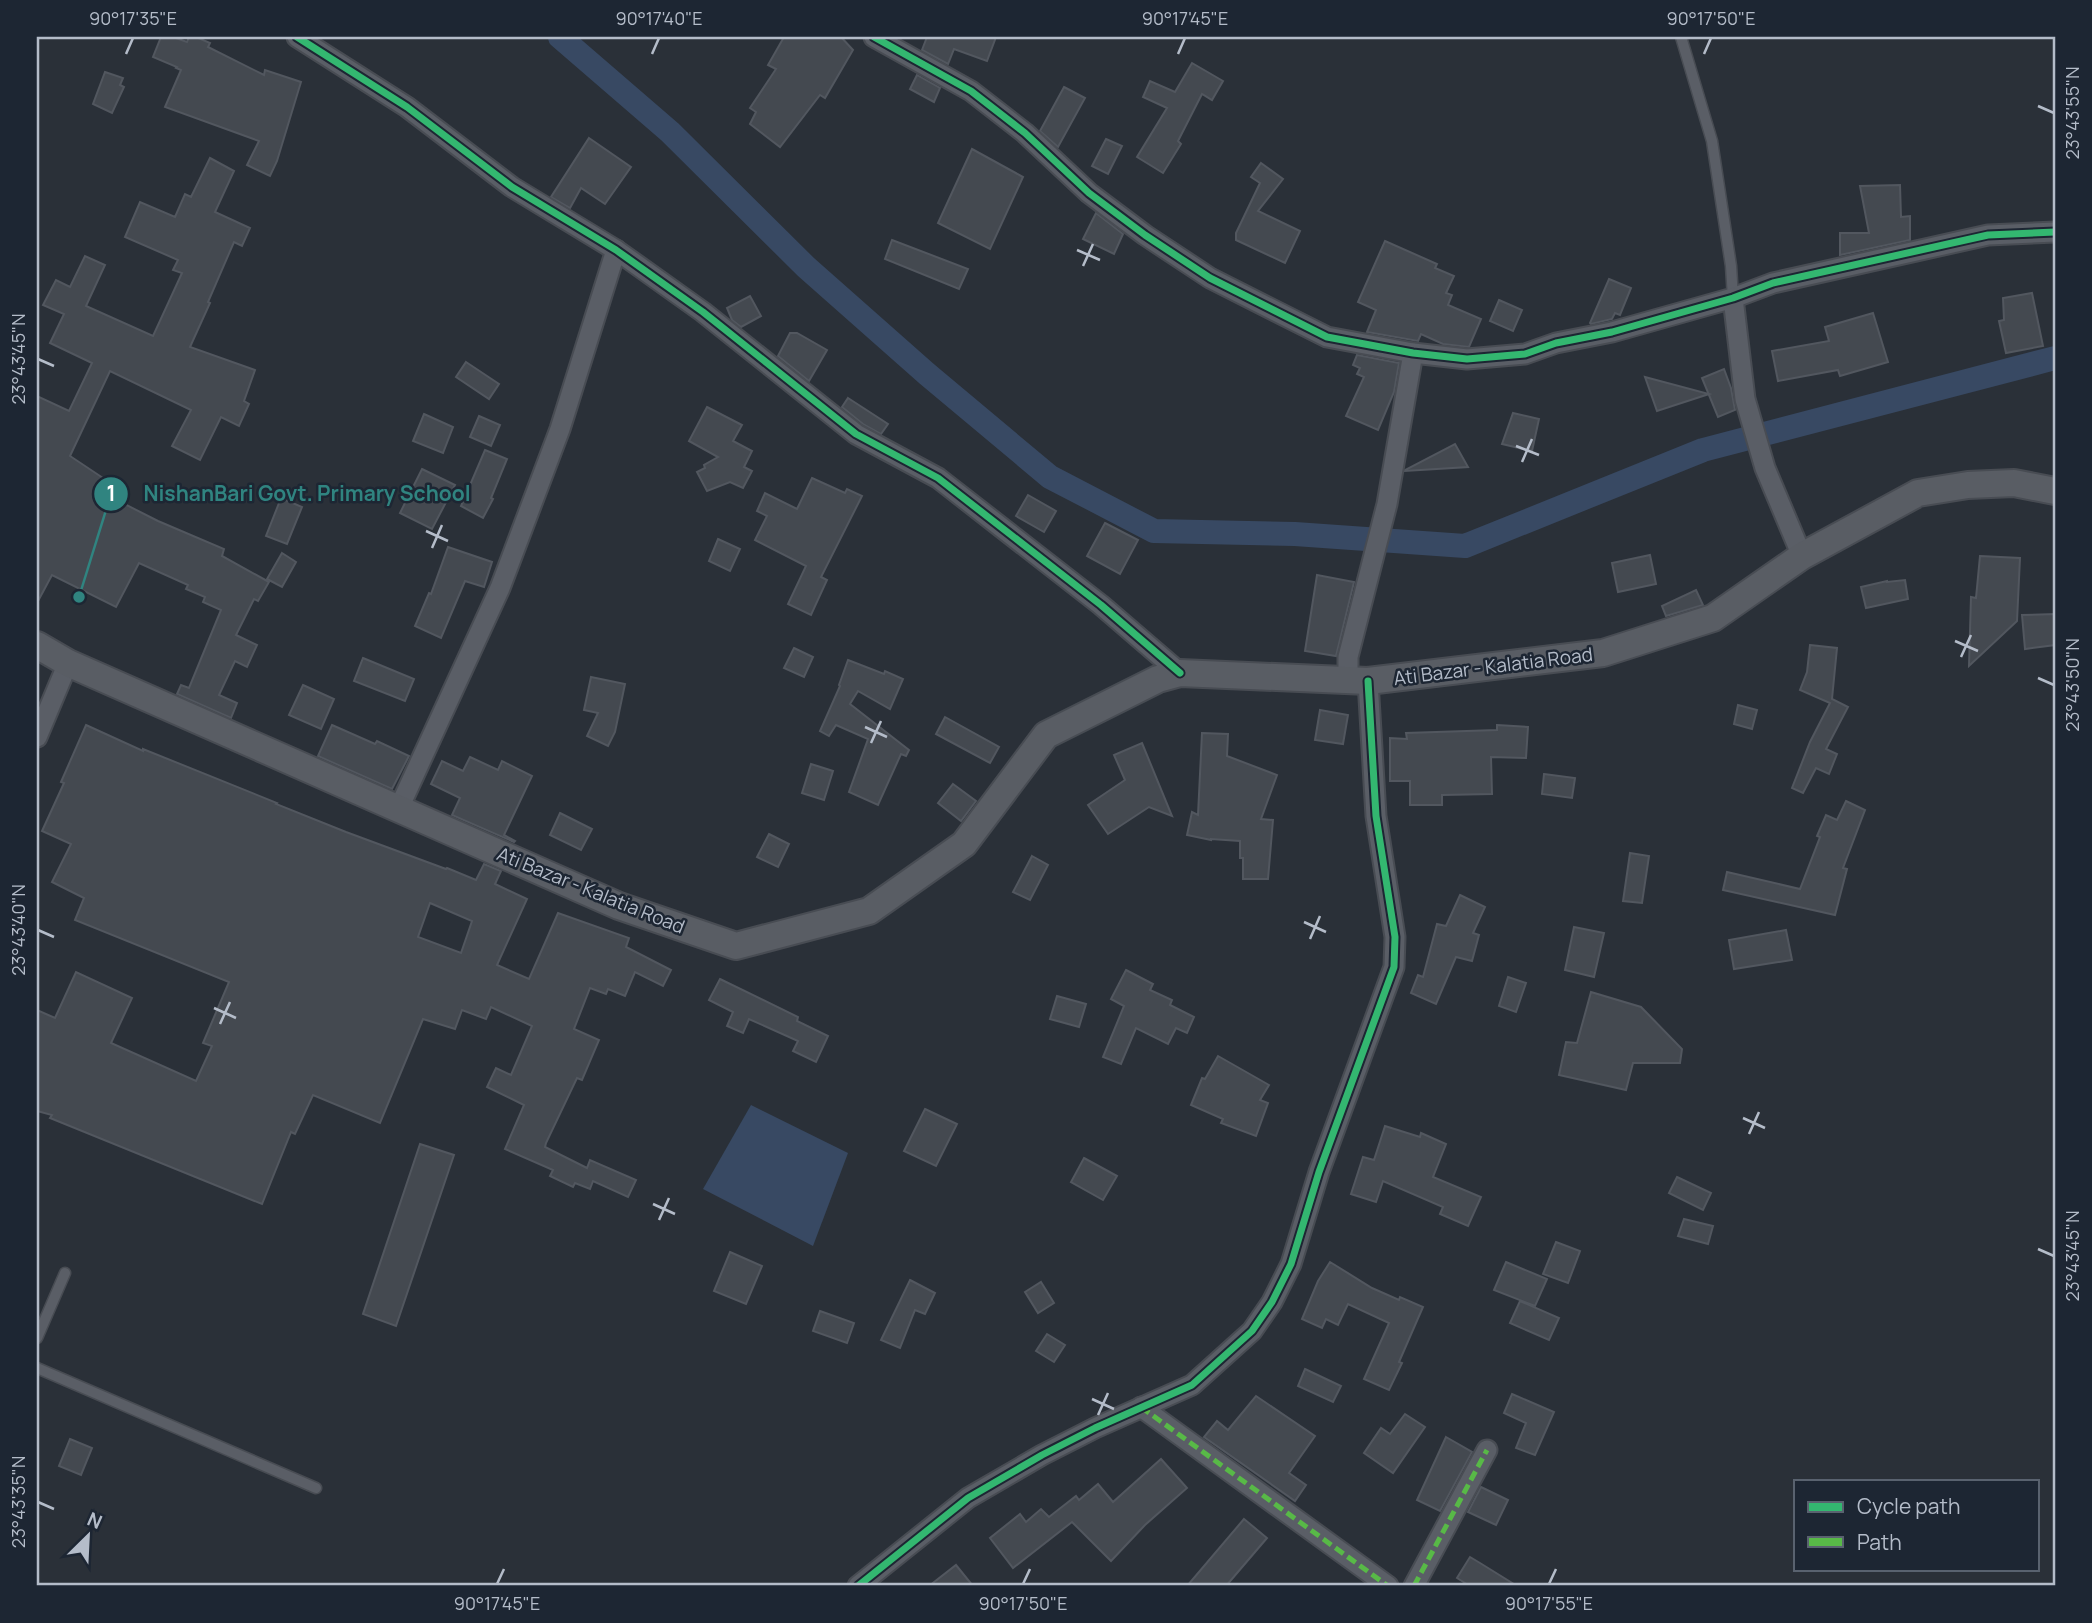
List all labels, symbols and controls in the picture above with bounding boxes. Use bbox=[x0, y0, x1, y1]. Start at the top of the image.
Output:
text: 90°17'35"E bbox=[89, 6, 177, 30]
text: 90°17'40"E bbox=[616, 6, 702, 30]
text: 90°17'45"E bbox=[1142, 6, 1228, 30]
text: 90°17'50"E bbox=[1667, 6, 1755, 30]
text: 23°43'55"N bbox=[2060, 67, 2084, 159]
text: 23°43'45"N bbox=[6, 314, 30, 404]
callout: NishanBari Govt. Primary School bbox=[94, 473, 484, 515]
text: 1 bbox=[106, 479, 116, 507]
text: NishanBari Govt. Primary School bbox=[143, 479, 471, 507]
text: 23°43'50"N bbox=[2060, 638, 2084, 732]
street label: Ati Bazar - Kalatia Road bbox=[1392, 641, 1594, 691]
street label: Ati Bazar - Kalatia Road bbox=[493, 840, 689, 940]
text: 23°43'40"N bbox=[6, 884, 30, 976]
text: 23°43'45"N bbox=[2060, 1211, 2084, 1301]
text: 23°43'35"N bbox=[6, 1456, 30, 1548]
legend bbox=[1794, 1480, 2039, 1570]
text: Cycle path bbox=[1857, 1492, 1960, 1520]
north arrow bbox=[52, 1500, 122, 1570]
text: N bbox=[83, 1506, 106, 1535]
text: Path bbox=[1857, 1528, 1902, 1556]
text: 90°17'45"E bbox=[454, 1591, 540, 1615]
text: 90°17'50"E bbox=[979, 1591, 1067, 1615]
text: 90°17'55"E bbox=[1505, 1591, 1593, 1615]

